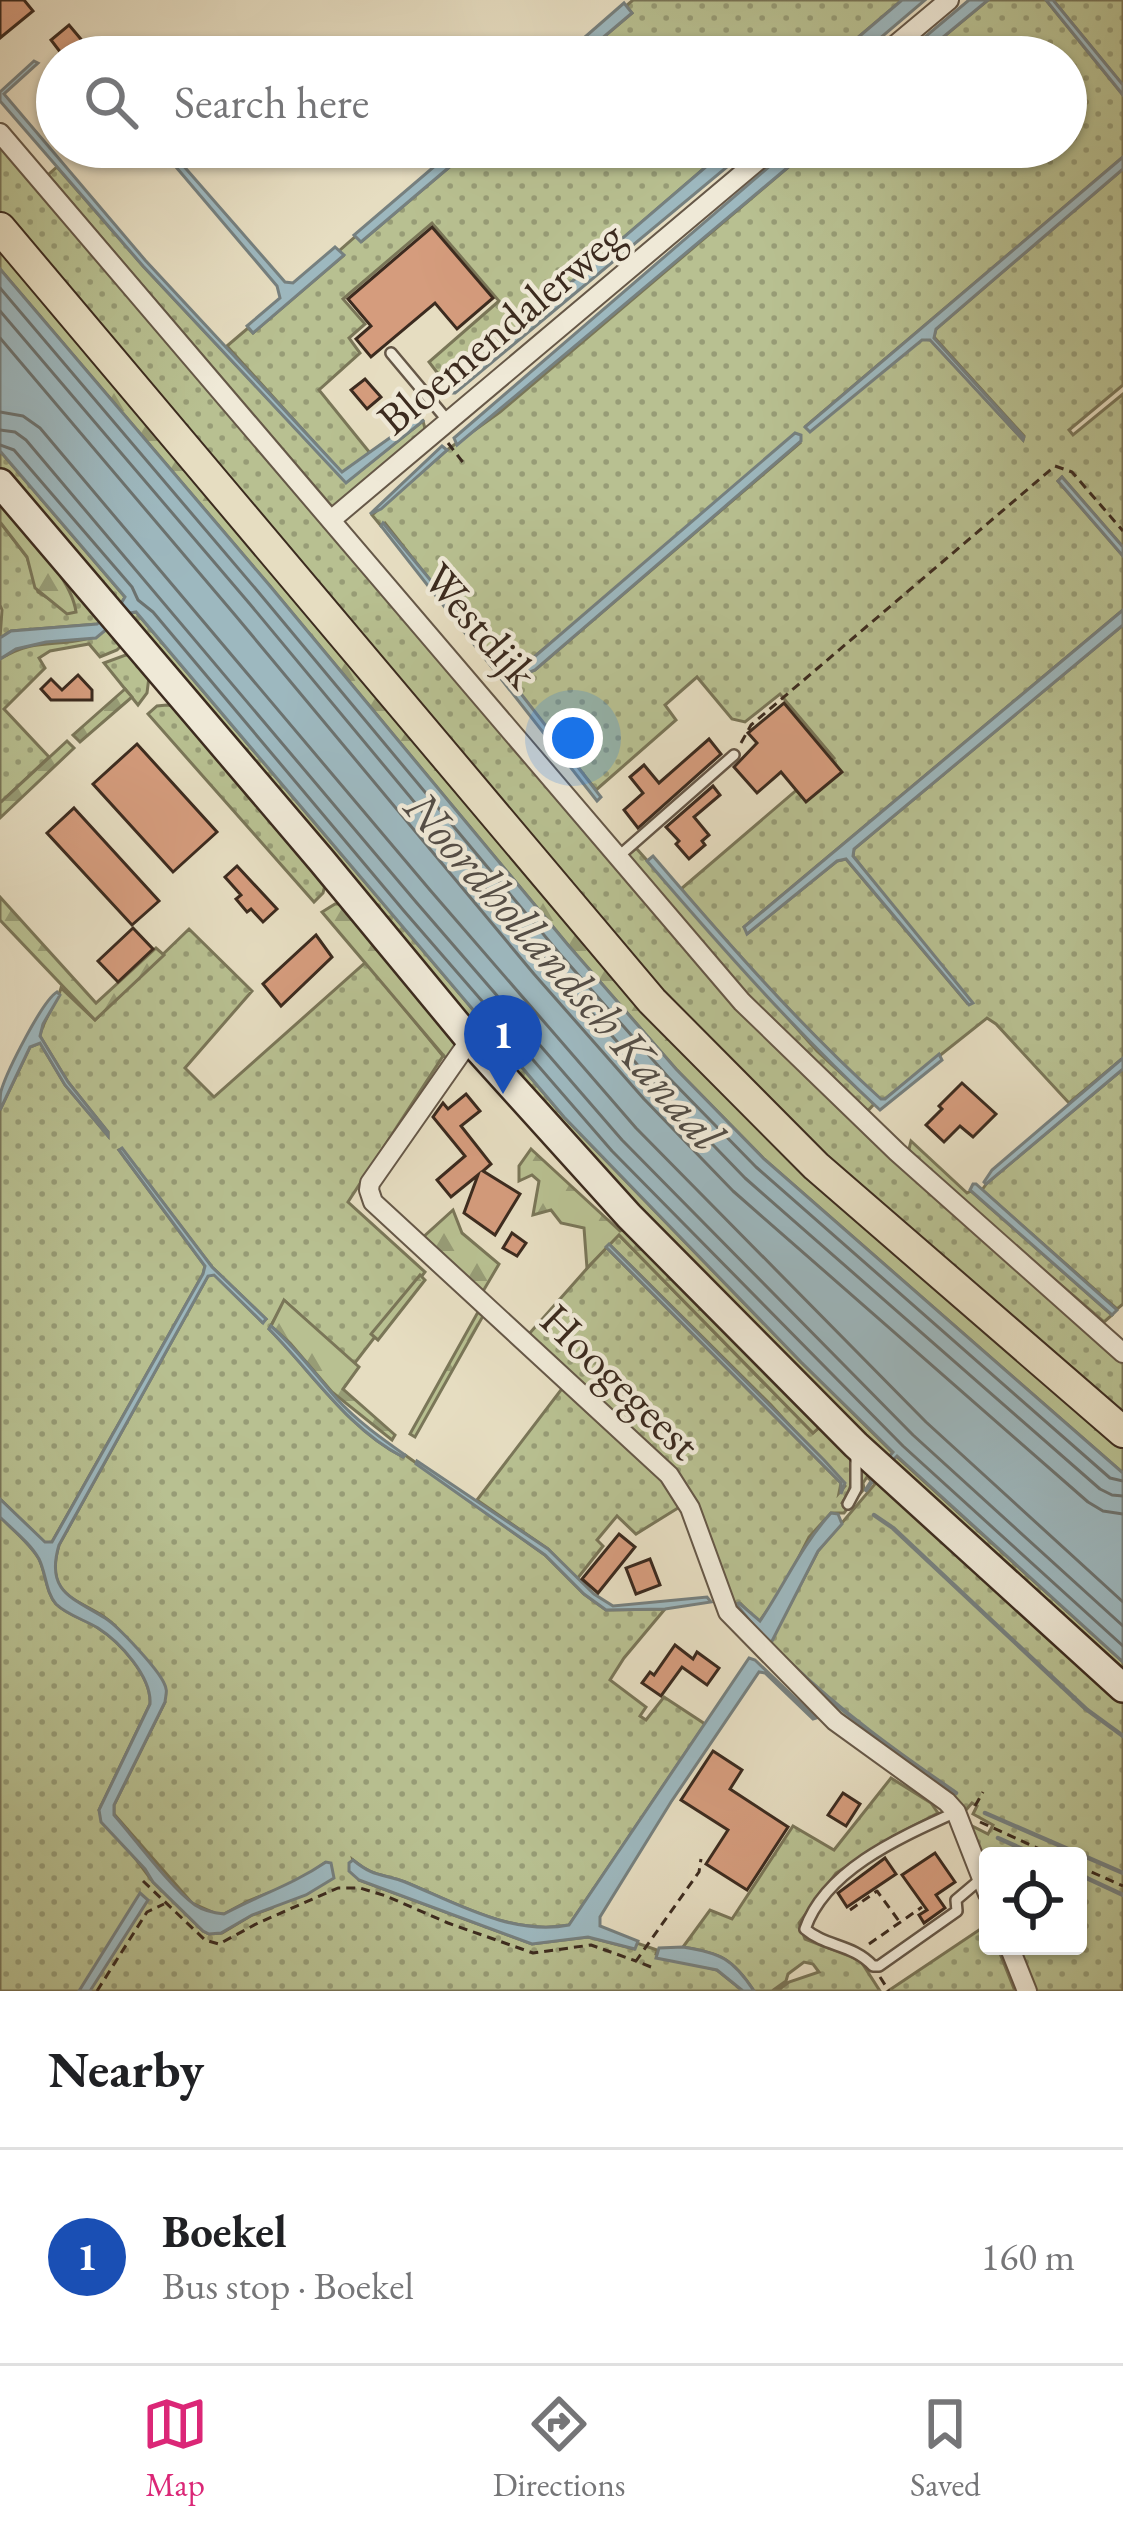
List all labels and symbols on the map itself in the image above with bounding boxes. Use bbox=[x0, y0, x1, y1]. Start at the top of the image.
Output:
street label: Bloemendalerweg bbox=[365, 207, 636, 447]
street label: Westdijk bbox=[411, 550, 552, 701]
your location bbox=[543, 708, 603, 768]
water label: Noordhollandsch Kanaal bbox=[391, 776, 739, 1164]
pin: 1 bbox=[464, 995, 542, 1094]
street label: Hoogegeest bbox=[529, 1290, 713, 1472]

